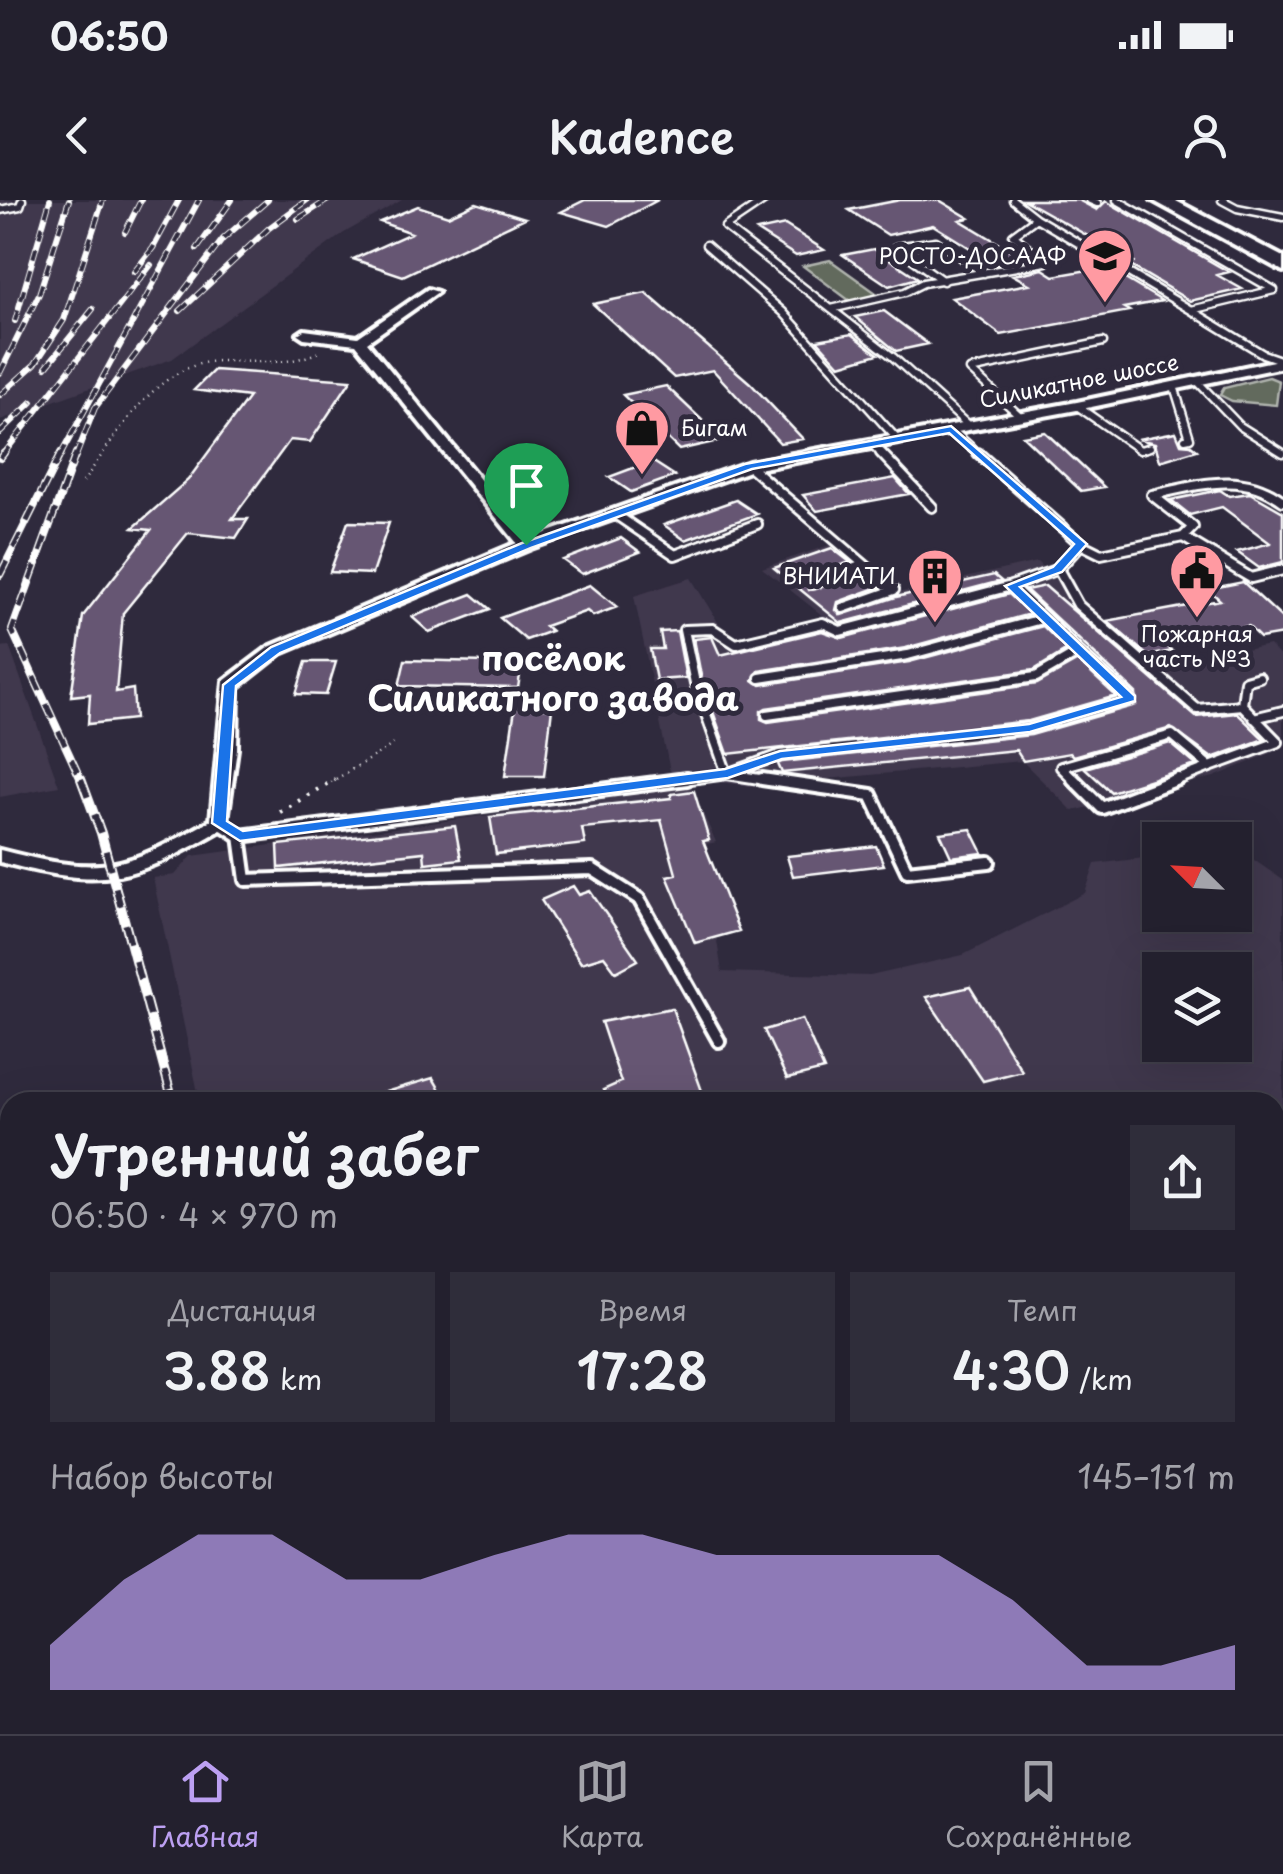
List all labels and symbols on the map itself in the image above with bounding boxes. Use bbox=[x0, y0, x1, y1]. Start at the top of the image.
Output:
school or university icon: РОСТО-ДОСААФ bbox=[1075, 226, 1135, 305]
place label: РОСТО-ДОСААФ bbox=[879, 238, 1066, 271]
street label: Силикатное шоссе bbox=[976, 344, 1181, 415]
shop icon: Бигам bbox=[612, 398, 672, 477]
place label: Бигам bbox=[681, 410, 748, 443]
pin bbox=[484, 443, 569, 546]
public building icon: Пожарная часть №3 bbox=[1167, 541, 1227, 620]
building icon: ВНИИАТИ bbox=[905, 546, 965, 625]
place label: ВНИИАТИ bbox=[783, 558, 896, 591]
place label: Пожарная часть №3 bbox=[1141, 616, 1253, 674]
district label: посёлок Силикатного завода bbox=[367, 630, 739, 723]
north arrow bbox=[1142, 822, 1252, 932]

